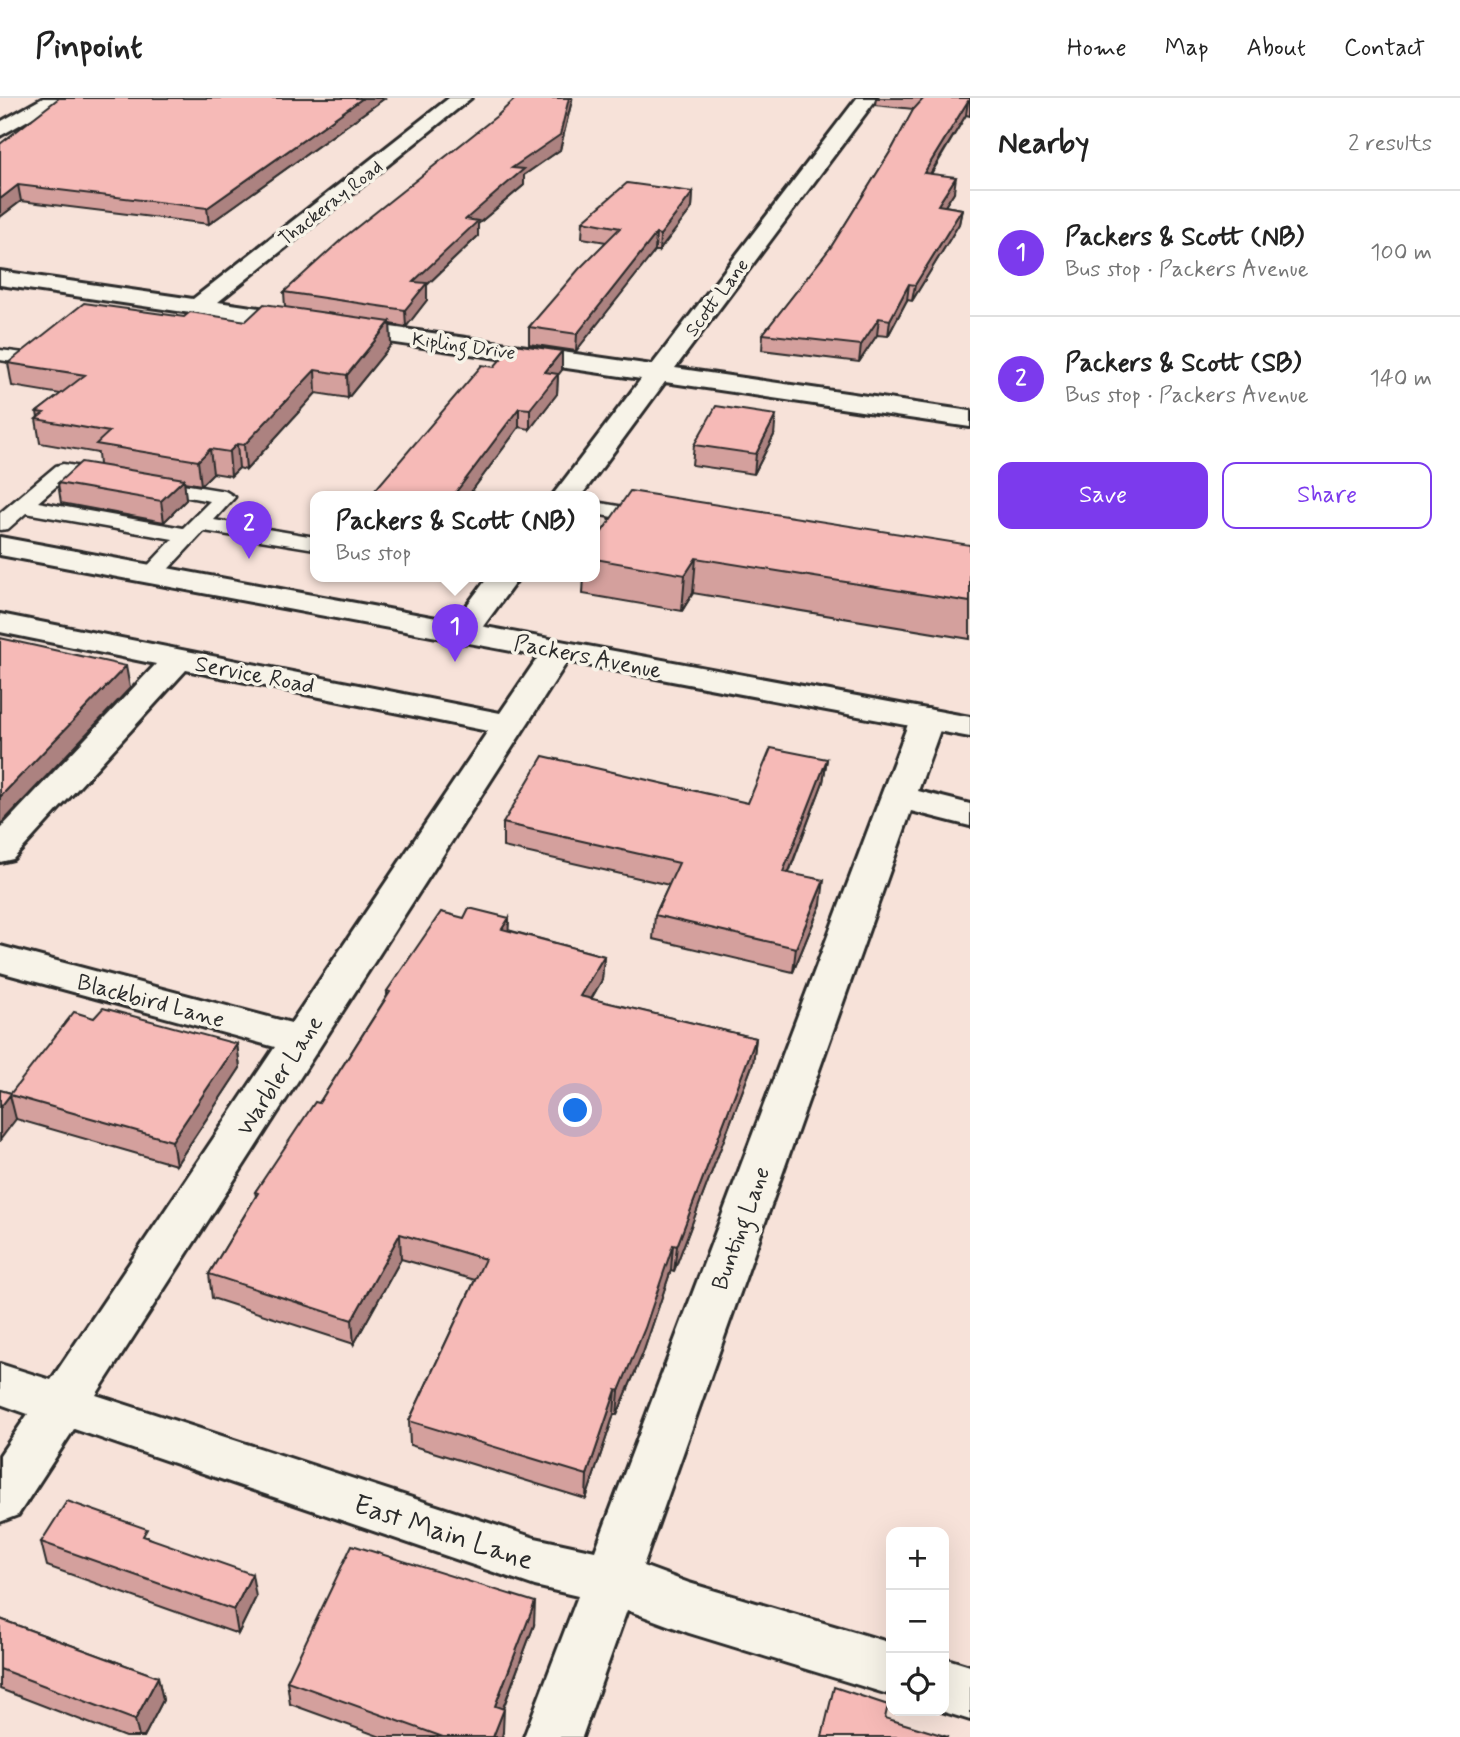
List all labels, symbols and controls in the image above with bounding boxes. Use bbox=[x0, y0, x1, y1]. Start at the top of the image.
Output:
text: Pinpoint bbox=[35, 26, 143, 70]
text: Home bbox=[1067, 33, 1127, 64]
text: Map bbox=[1165, 33, 1209, 64]
text: About bbox=[1247, 33, 1306, 64]
text: Contact bbox=[1344, 33, 1425, 64]
text: Nearby bbox=[998, 124, 1089, 163]
text: 2 results bbox=[1348, 129, 1432, 159]
street label: Thackeray Road bbox=[274, 155, 388, 252]
text: Packers & Scott (NB) bbox=[1065, 221, 1304, 255]
text: 1 bbox=[1016, 238, 1026, 268]
text: 100 m bbox=[1370, 238, 1432, 268]
street label: Scott Lane bbox=[680, 254, 755, 342]
text: Bus stop · Packers Avenue bbox=[1065, 255, 1309, 285]
street label: Kipling Drive bbox=[410, 327, 517, 369]
text: Packers & Scott (SB) bbox=[1065, 347, 1301, 381]
text: 2 bbox=[1015, 364, 1027, 394]
text: 140 m bbox=[1369, 364, 1432, 394]
text: Bus stop · Packers Avenue bbox=[1065, 381, 1309, 411]
button: Save bbox=[998, 462, 1208, 529]
button: Share bbox=[1222, 462, 1432, 529]
popup bbox=[310, 491, 600, 582]
pin: 2 bbox=[226, 501, 272, 559]
text: Packers & Scott (NB) bbox=[335, 505, 575, 539]
text: Bus stop bbox=[335, 539, 412, 569]
pin: 1 bbox=[432, 604, 478, 662]
street label: Packers Avenue bbox=[511, 629, 664, 687]
street label: Service Road bbox=[192, 650, 317, 702]
street label: Blackbird Lane bbox=[74, 968, 227, 1036]
street label: Warbler Lane bbox=[231, 1010, 331, 1142]
your location bbox=[558, 1093, 592, 1127]
street label: Bunting Lane bbox=[706, 1163, 780, 1295]
street label: East Main Lane bbox=[349, 1487, 538, 1580]
map controls bbox=[886, 1527, 949, 1716]
button: + bbox=[886, 1527, 949, 1590]
button: − bbox=[886, 1590, 949, 1653]
button: locate bbox=[886, 1653, 949, 1716]

